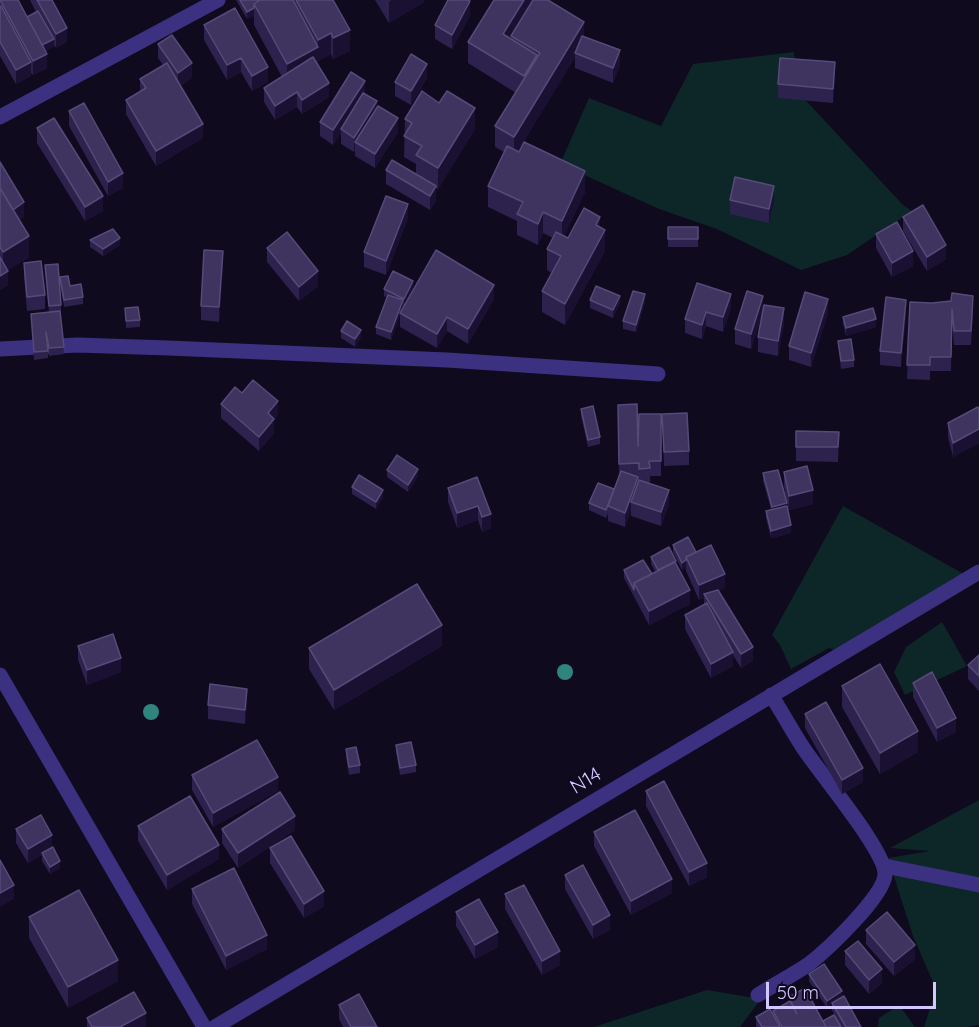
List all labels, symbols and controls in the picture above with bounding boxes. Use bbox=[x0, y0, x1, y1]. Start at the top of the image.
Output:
street label: N14 bbox=[566, 762, 606, 800]
scale bar bbox=[769, 970, 938, 1008]
text: 50 m bbox=[777, 981, 819, 1004]

